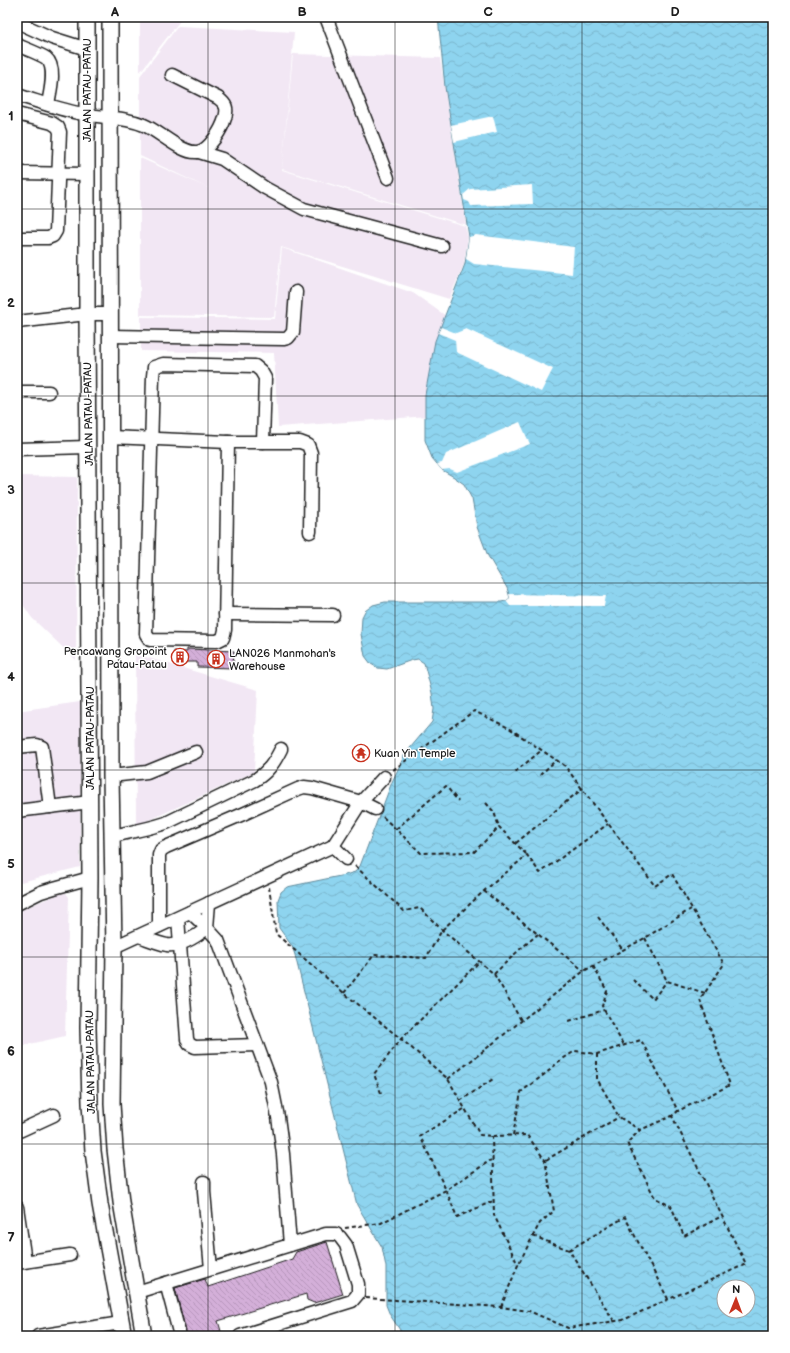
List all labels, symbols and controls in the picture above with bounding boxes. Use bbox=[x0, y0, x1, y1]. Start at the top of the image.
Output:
text: A bbox=[110, 4, 119, 20]
text: B bbox=[297, 4, 307, 20]
text: C bbox=[483, 4, 493, 20]
text: D bbox=[670, 4, 680, 20]
street label: JALAN PATAU-PATAU bbox=[81, 38, 94, 142]
text: 1 bbox=[8, 108, 14, 124]
text: 2 bbox=[7, 295, 15, 311]
street label: JALAN PATAU-PATAU bbox=[81, 362, 96, 466]
text: 3 bbox=[7, 482, 15, 498]
place label: Pencawang Gropoint Patau-Patau bbox=[64, 645, 168, 671]
building icon: Pencawang Gropoint Patau-Patau bbox=[170, 647, 190, 667]
place label: LAN026 Manmohan's Warehouse bbox=[229, 647, 336, 673]
building icon: LAN026 Manmohan's Warehouse bbox=[206, 649, 226, 669]
text: 4 bbox=[7, 669, 15, 685]
street label: JALAN PATAU-PATAU bbox=[84, 686, 97, 790]
temple icon: Kuan Yin Temple bbox=[351, 743, 371, 763]
place label: Kuan Yin Temple bbox=[374, 747, 456, 760]
text: 5 bbox=[7, 856, 15, 872]
street label: JALAN PATAU-PATAU bbox=[83, 1010, 98, 1114]
text: 6 bbox=[7, 1043, 15, 1059]
text: 7 bbox=[7, 1230, 15, 1246]
north arrow bbox=[716, 1279, 756, 1319]
text: N bbox=[732, 1283, 740, 1296]

